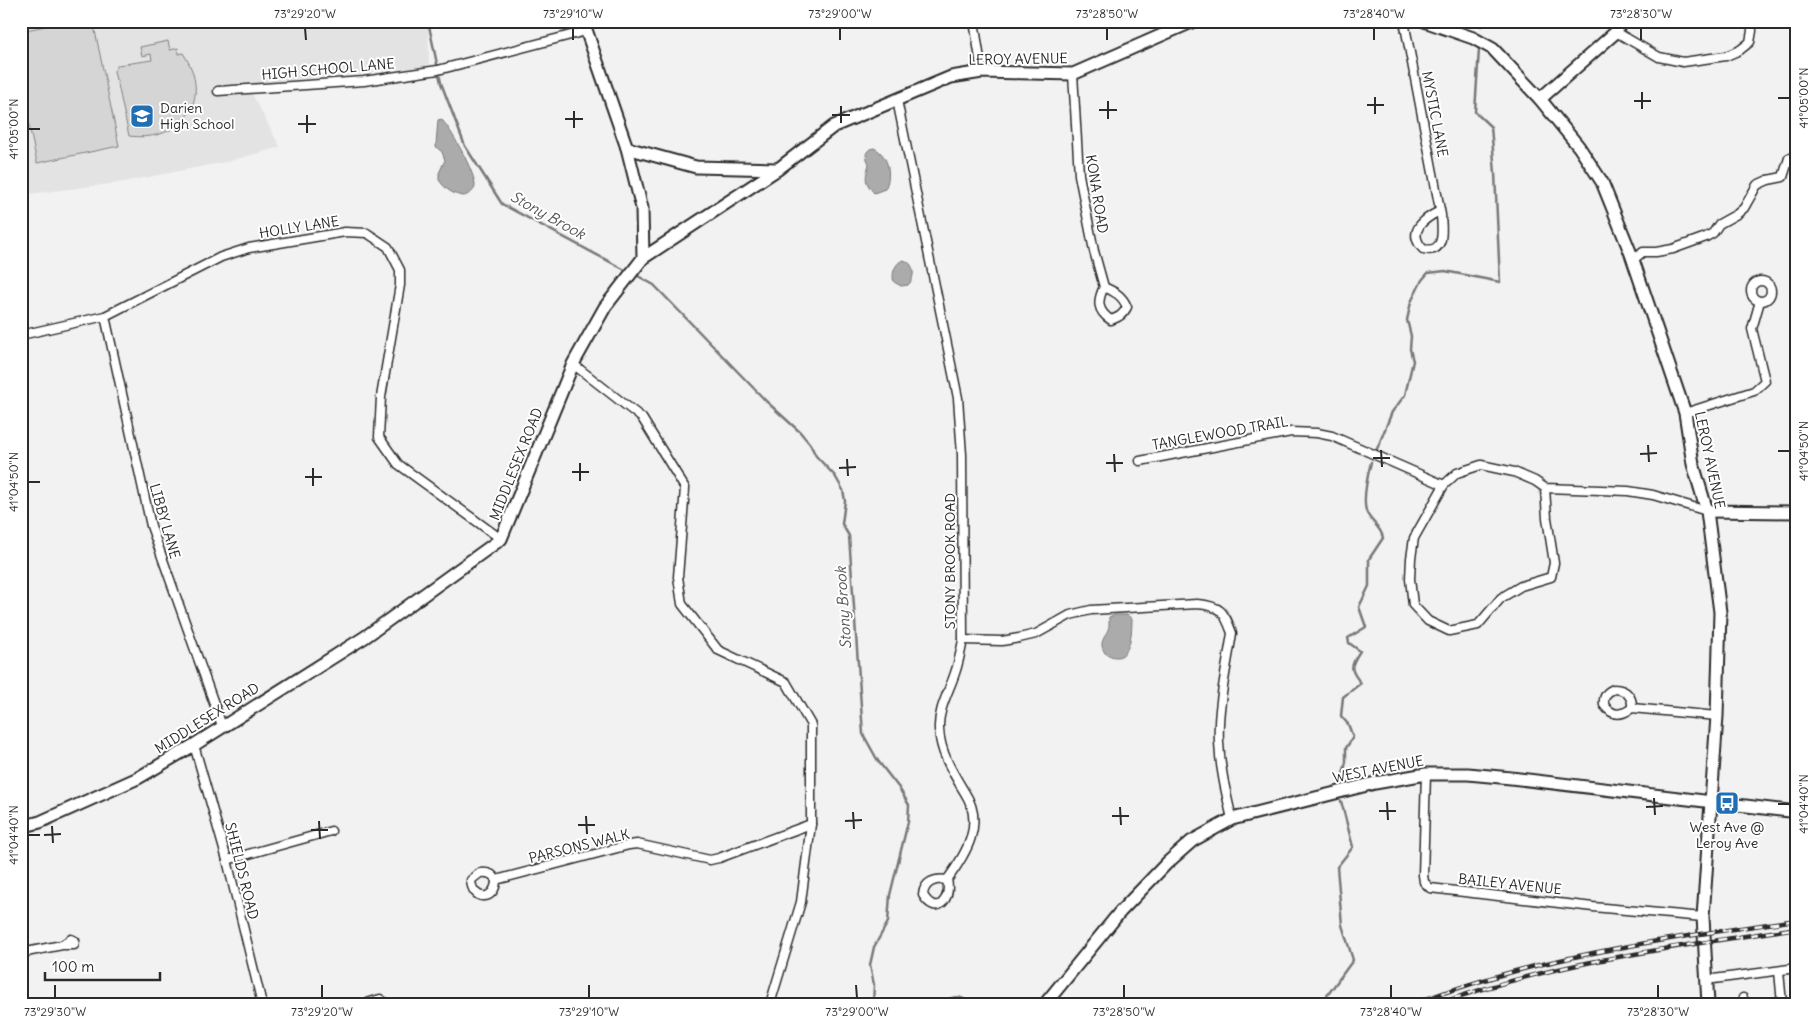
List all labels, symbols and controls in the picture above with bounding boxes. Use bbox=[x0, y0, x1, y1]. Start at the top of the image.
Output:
text: 73°29'20"W bbox=[274, 6, 336, 21]
text: 73°29'10"W bbox=[543, 6, 603, 21]
text: 73°29'00"W bbox=[808, 6, 872, 21]
text: 73°28'50"W bbox=[1076, 6, 1138, 21]
text: 73°28'40"W bbox=[1343, 6, 1405, 21]
text: 73°28'30"W bbox=[1610, 6, 1672, 21]
street label: LEROY AVENUE bbox=[968, 49, 1068, 69]
street label: HIGH SCHOOL LANE bbox=[261, 54, 395, 84]
text: 41°05'00"N bbox=[1796, 68, 1811, 128]
street label: MYSTIC LANE bbox=[1418, 70, 1452, 158]
text: 41°05'00"N bbox=[6, 99, 21, 159]
place label: Darien High School bbox=[160, 99, 234, 133]
school or university icon: Darien High School bbox=[129, 103, 155, 129]
street label: KONA ROAD bbox=[1082, 153, 1112, 235]
water label: Stony Brook bbox=[507, 187, 590, 244]
street label: HOLLY LANE bbox=[258, 212, 340, 242]
street label: MIDDLESEX ROAD bbox=[485, 405, 547, 523]
street label: LEROY AVENUE bbox=[1691, 410, 1729, 510]
street label: TANGLEWOOD TRAIL bbox=[1151, 412, 1290, 454]
text: 41°04'50"N bbox=[1796, 421, 1811, 481]
text: 41°04'50"N bbox=[6, 452, 21, 512]
street label: LIBBY LANE bbox=[146, 481, 184, 561]
street label: STONY BROOK ROAD bbox=[941, 493, 959, 629]
water label: Stony Brook bbox=[831, 565, 855, 650]
street label: MIDDLESEX ROAD bbox=[151, 679, 263, 757]
street label: WEST AVENUE bbox=[1331, 751, 1425, 787]
text: 41°04'40"N bbox=[1796, 774, 1811, 834]
bus stop icon: West Ave @ Leroy Ave bbox=[1714, 790, 1740, 816]
text: 41°04'40"N bbox=[6, 805, 21, 865]
place label: West Ave @ Leroy Ave bbox=[1690, 818, 1764, 852]
street label: SHIELDS ROAD bbox=[221, 821, 263, 921]
street label: PARSONS WALK bbox=[527, 825, 631, 867]
street label: BAILEY AVENUE bbox=[1457, 870, 1563, 898]
scale bar bbox=[45, 950, 160, 982]
text: 100 m bbox=[52, 957, 94, 976]
text: 73°29'30"W bbox=[24, 1004, 86, 1019]
text: 73°29'20"W bbox=[291, 1004, 353, 1019]
text: 73°29'10"W bbox=[559, 1004, 619, 1019]
text: 73°29'00"W bbox=[825, 1004, 889, 1019]
text: 73°28'50"W bbox=[1093, 1004, 1155, 1019]
text: 73°28'40"W bbox=[1360, 1004, 1422, 1019]
text: 73°28'30"W bbox=[1627, 1004, 1689, 1019]

